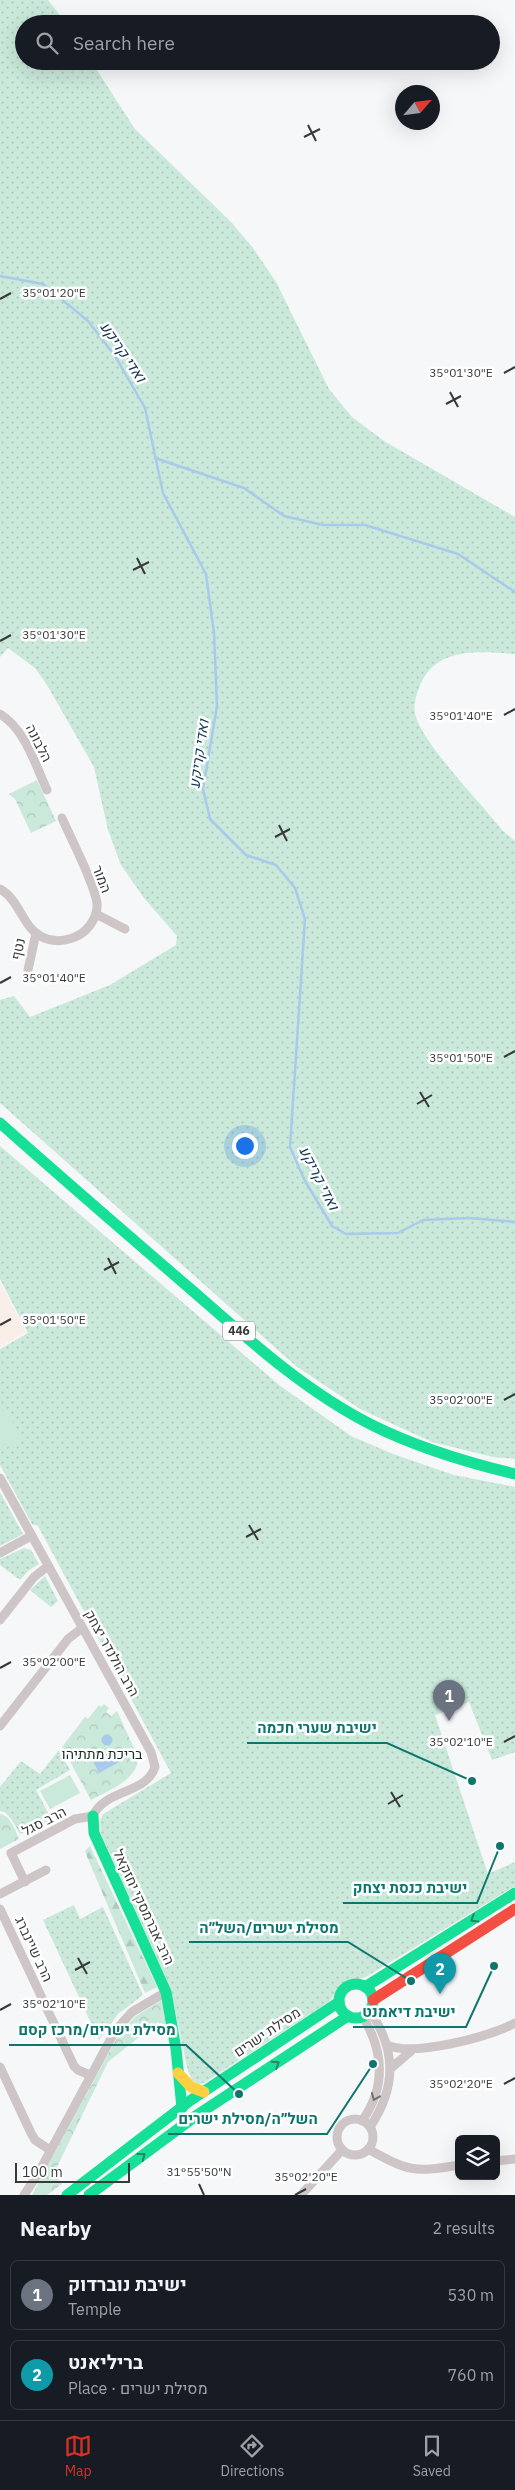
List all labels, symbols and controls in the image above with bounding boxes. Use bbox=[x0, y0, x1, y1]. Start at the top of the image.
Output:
search box bbox=[15, 15, 500, 70]
icon: search bbox=[33, 29, 61, 57]
text: Search here bbox=[73, 31, 175, 55]
north arrow bbox=[395, 85, 440, 130]
text: 35°01'20"E bbox=[22, 285, 86, 300]
water label: ואדי קריקע bbox=[96, 318, 152, 387]
text: 35°01'30"E bbox=[429, 365, 493, 380]
text: 35°01'30"E bbox=[22, 627, 86, 642]
text: 35°01'40"E bbox=[429, 708, 493, 723]
water label: ואדי קריקע bbox=[184, 717, 213, 789]
street label: הלבונה bbox=[22, 721, 56, 765]
street label: המור bbox=[89, 863, 115, 895]
street label: נטף bbox=[7, 936, 29, 962]
text: 35°01'40"E bbox=[22, 970, 86, 985]
text: 35°01'50"E bbox=[429, 1050, 493, 1065]
your location bbox=[232, 1133, 258, 1159]
water label: ואדי קריקע bbox=[295, 1143, 344, 1214]
text: 35°01'50"E bbox=[22, 1312, 86, 1327]
road number: 446 bbox=[223, 1322, 255, 1340]
text: 35°02'00"E bbox=[429, 1392, 493, 1407]
street label: הרב הולנדר יצחק bbox=[81, 1606, 143, 1700]
text: 35°02'00"E bbox=[22, 1654, 86, 1669]
pin: 1 bbox=[433, 1680, 465, 1721]
callout: ישיבת שערי חכמה bbox=[247, 1713, 387, 1743]
text: ישיבת שערי חכמה bbox=[257, 1718, 377, 1737]
text: 35°02'10"E bbox=[429, 1734, 493, 1749]
park label: בריכת מתתיהו bbox=[62, 1745, 143, 1763]
street label: הרב סגל bbox=[19, 1802, 69, 1840]
street label: הרב אברמסקי יחזקאל bbox=[109, 1846, 179, 1968]
callout: ישיבת כנסת יצחק bbox=[343, 1873, 477, 1903]
text: ישיבת כנסת יצחק bbox=[353, 1878, 467, 1897]
callout: מסילת ישרים/השל״ה bbox=[189, 1912, 348, 1942]
one-way arrow bbox=[470, 1912, 479, 1922]
street label: הרב שיינברג bbox=[11, 1913, 57, 1985]
text: מסילת ישרים/השל״ה bbox=[199, 1918, 339, 1937]
pin: 2 bbox=[424, 1953, 456, 1994]
text: 35°02'10"E bbox=[22, 1996, 86, 2011]
callout: ישיבת דיאמנט bbox=[353, 1997, 466, 2027]
text: ישיבת דיאמנט bbox=[362, 2002, 456, 2021]
street label: מסילת ישרים bbox=[230, 2003, 304, 2061]
callout: מסילת ישרים/מרכז קסם bbox=[9, 2015, 186, 2045]
text: מסילת ישרים/מרכז קסם bbox=[18, 2020, 176, 2039]
one-way arrow bbox=[270, 2060, 279, 2070]
text: 35°02'20"E bbox=[429, 2076, 493, 2091]
one-way arrow bbox=[371, 2092, 381, 2100]
callout: השל״ה/מסילת ישרים bbox=[168, 2104, 327, 2134]
text: השל״ה/מסילת ישרים bbox=[178, 2109, 318, 2128]
map controls bbox=[455, 2135, 500, 2180]
button: layers bbox=[455, 2135, 500, 2180]
one-way arrow bbox=[136, 2153, 146, 2162]
scale bar bbox=[15, 2160, 130, 2183]
text: 100 m bbox=[22, 2163, 63, 2181]
text: 31°55'50"N bbox=[166, 2164, 232, 2179]
text: 35°02'20"E bbox=[274, 2169, 338, 2184]
text: Nearby bbox=[20, 2214, 91, 2242]
text: 2 results bbox=[432, 2218, 495, 2238]
text: ישיבת נוברדוק bbox=[68, 2272, 187, 2296]
text: 1 bbox=[32, 2285, 42, 2305]
text: 530 m bbox=[447, 2285, 494, 2305]
text: Temple bbox=[68, 2299, 121, 2319]
text: בריליאנט bbox=[68, 2350, 143, 2374]
text: 2 bbox=[32, 2365, 42, 2385]
text: 760 m bbox=[447, 2365, 494, 2385]
text: Place · מסילת ישרים bbox=[68, 2378, 208, 2398]
tab: Map bbox=[64, 2432, 92, 2480]
tab: Directions bbox=[221, 2432, 284, 2480]
tab: Saved bbox=[413, 2432, 451, 2480]

